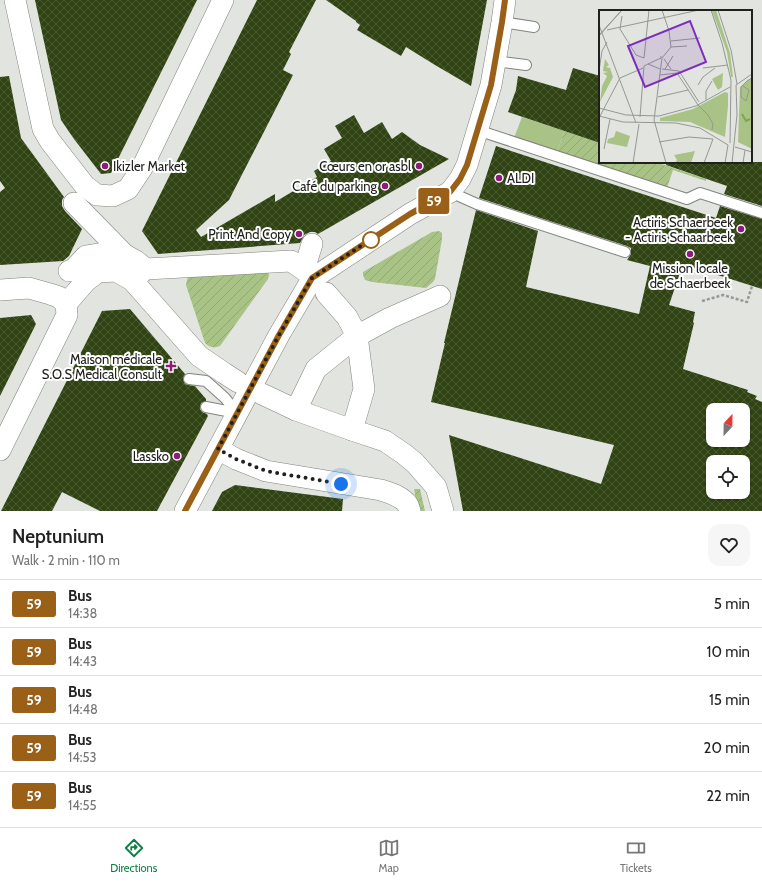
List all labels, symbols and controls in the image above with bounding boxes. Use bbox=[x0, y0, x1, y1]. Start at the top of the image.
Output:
inset map bbox=[599, 10, 752, 163]
place label: Ikizler Market bbox=[113, 158, 186, 174]
place label: Cœurs en or asbl bbox=[319, 158, 411, 174]
marker: Ikizler Market bbox=[100, 161, 110, 171]
marker: Cœurs en or asbl bbox=[414, 161, 424, 171]
place label: ALDI bbox=[507, 170, 534, 186]
marker: ALDI bbox=[494, 173, 504, 183]
place label: Café du parking bbox=[292, 178, 378, 194]
marker: Café du parking bbox=[380, 181, 390, 191]
line badge: 59 bbox=[416, 188, 452, 214]
text: 59 bbox=[426, 192, 442, 210]
place label: Actiris Schaerbeek - Actiris Schaarbeek bbox=[625, 214, 733, 245]
marker: Actiris Schaerbeek - Actiris Schaarbeek bbox=[736, 224, 746, 234]
place label: Print And Copy bbox=[208, 226, 291, 242]
marker: Print And Copy bbox=[294, 229, 304, 239]
unlabelled marker bbox=[362, 231, 380, 249]
marker: Mission locale de Schaerbeek bbox=[685, 249, 695, 259]
place label: Mission locale de Schaerbeek bbox=[650, 260, 731, 291]
place label: Maison médicale S.O.S Medical Consult bbox=[42, 351, 163, 382]
marker: Maison médicale S.O.S Medical Consult bbox=[165, 360, 177, 372]
north arrow bbox=[706, 403, 750, 447]
map controls bbox=[706, 403, 750, 499]
place label: Lassko bbox=[133, 448, 169, 464]
marker: Lassko bbox=[172, 451, 182, 461]
button: locate bbox=[706, 455, 750, 499]
your location bbox=[331, 474, 351, 494]
button: heart bbox=[708, 524, 750, 566]
text: Neptunium bbox=[12, 525, 104, 548]
text: Walk · 2 min · 110 m bbox=[12, 552, 120, 568]
text: Bus bbox=[68, 587, 92, 605]
text: 59 bbox=[26, 595, 42, 613]
text: 5 min bbox=[714, 595, 750, 613]
text: 14:38 bbox=[68, 605, 97, 621]
text: Bus bbox=[68, 635, 92, 653]
text: 59 bbox=[26, 643, 42, 661]
text: 10 min bbox=[707, 643, 750, 661]
text: 14:43 bbox=[68, 653, 97, 669]
text: Bus bbox=[68, 683, 92, 701]
text: 59 bbox=[26, 691, 42, 709]
text: 15 min bbox=[709, 691, 750, 709]
text: 14:48 bbox=[68, 701, 98, 717]
text: Bus bbox=[68, 731, 92, 749]
text: 59 bbox=[26, 739, 42, 757]
text: 20 min bbox=[704, 739, 750, 757]
text: 14:53 bbox=[68, 749, 97, 765]
text: Bus bbox=[68, 779, 92, 797]
text: 59 bbox=[26, 787, 42, 805]
text: 22 min bbox=[706, 787, 750, 805]
text: 14:55 bbox=[68, 797, 97, 813]
tab: Directions bbox=[110, 837, 157, 875]
tab: Map bbox=[378, 837, 400, 875]
tab: Tickets bbox=[620, 837, 652, 875]

